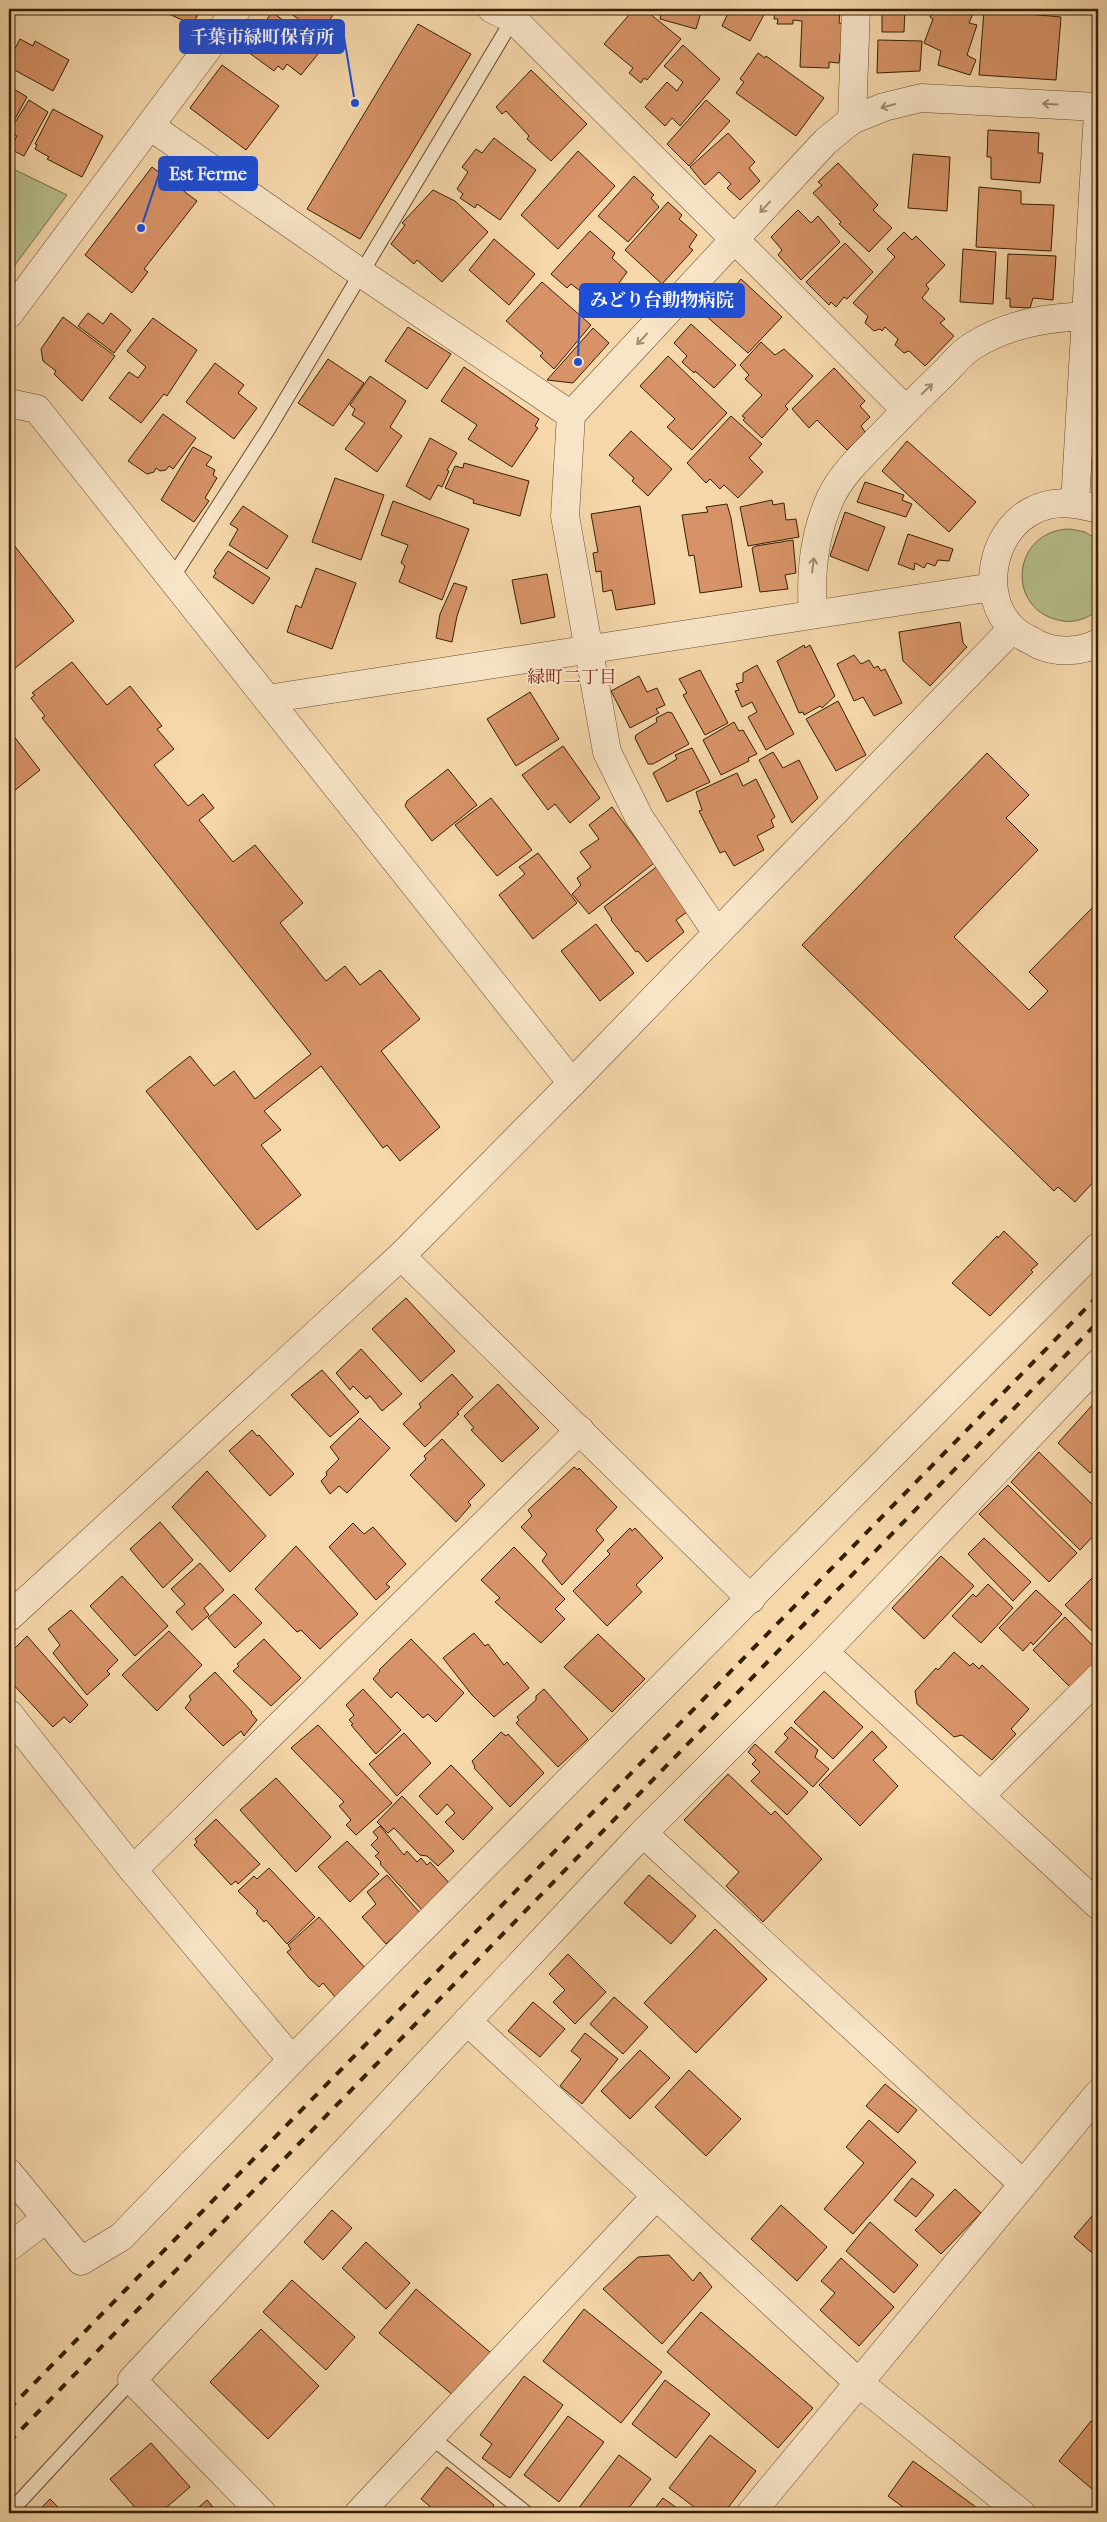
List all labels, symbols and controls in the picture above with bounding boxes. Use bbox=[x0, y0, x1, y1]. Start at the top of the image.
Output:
callout: 千葉市緑町保育所 bbox=[180, 20, 344, 53]
text: 千葉市緑町保育所 bbox=[190, 27, 334, 48]
one-way arrow bbox=[1042, 100, 1058, 109]
one-way arrow bbox=[881, 102, 897, 111]
callout: Est Ferme bbox=[159, 157, 257, 190]
text: Est Ferme bbox=[169, 164, 247, 185]
one-way arrow bbox=[759, 201, 771, 214]
callout: みどり台動物病院 bbox=[580, 284, 744, 317]
text: みどり台動物病院 bbox=[590, 290, 734, 311]
one-way arrow bbox=[636, 332, 648, 345]
one-way arrow bbox=[920, 383, 933, 395]
one-way arrow bbox=[808, 557, 818, 573]
district label: 緑町二丁目 bbox=[527, 667, 617, 688]

